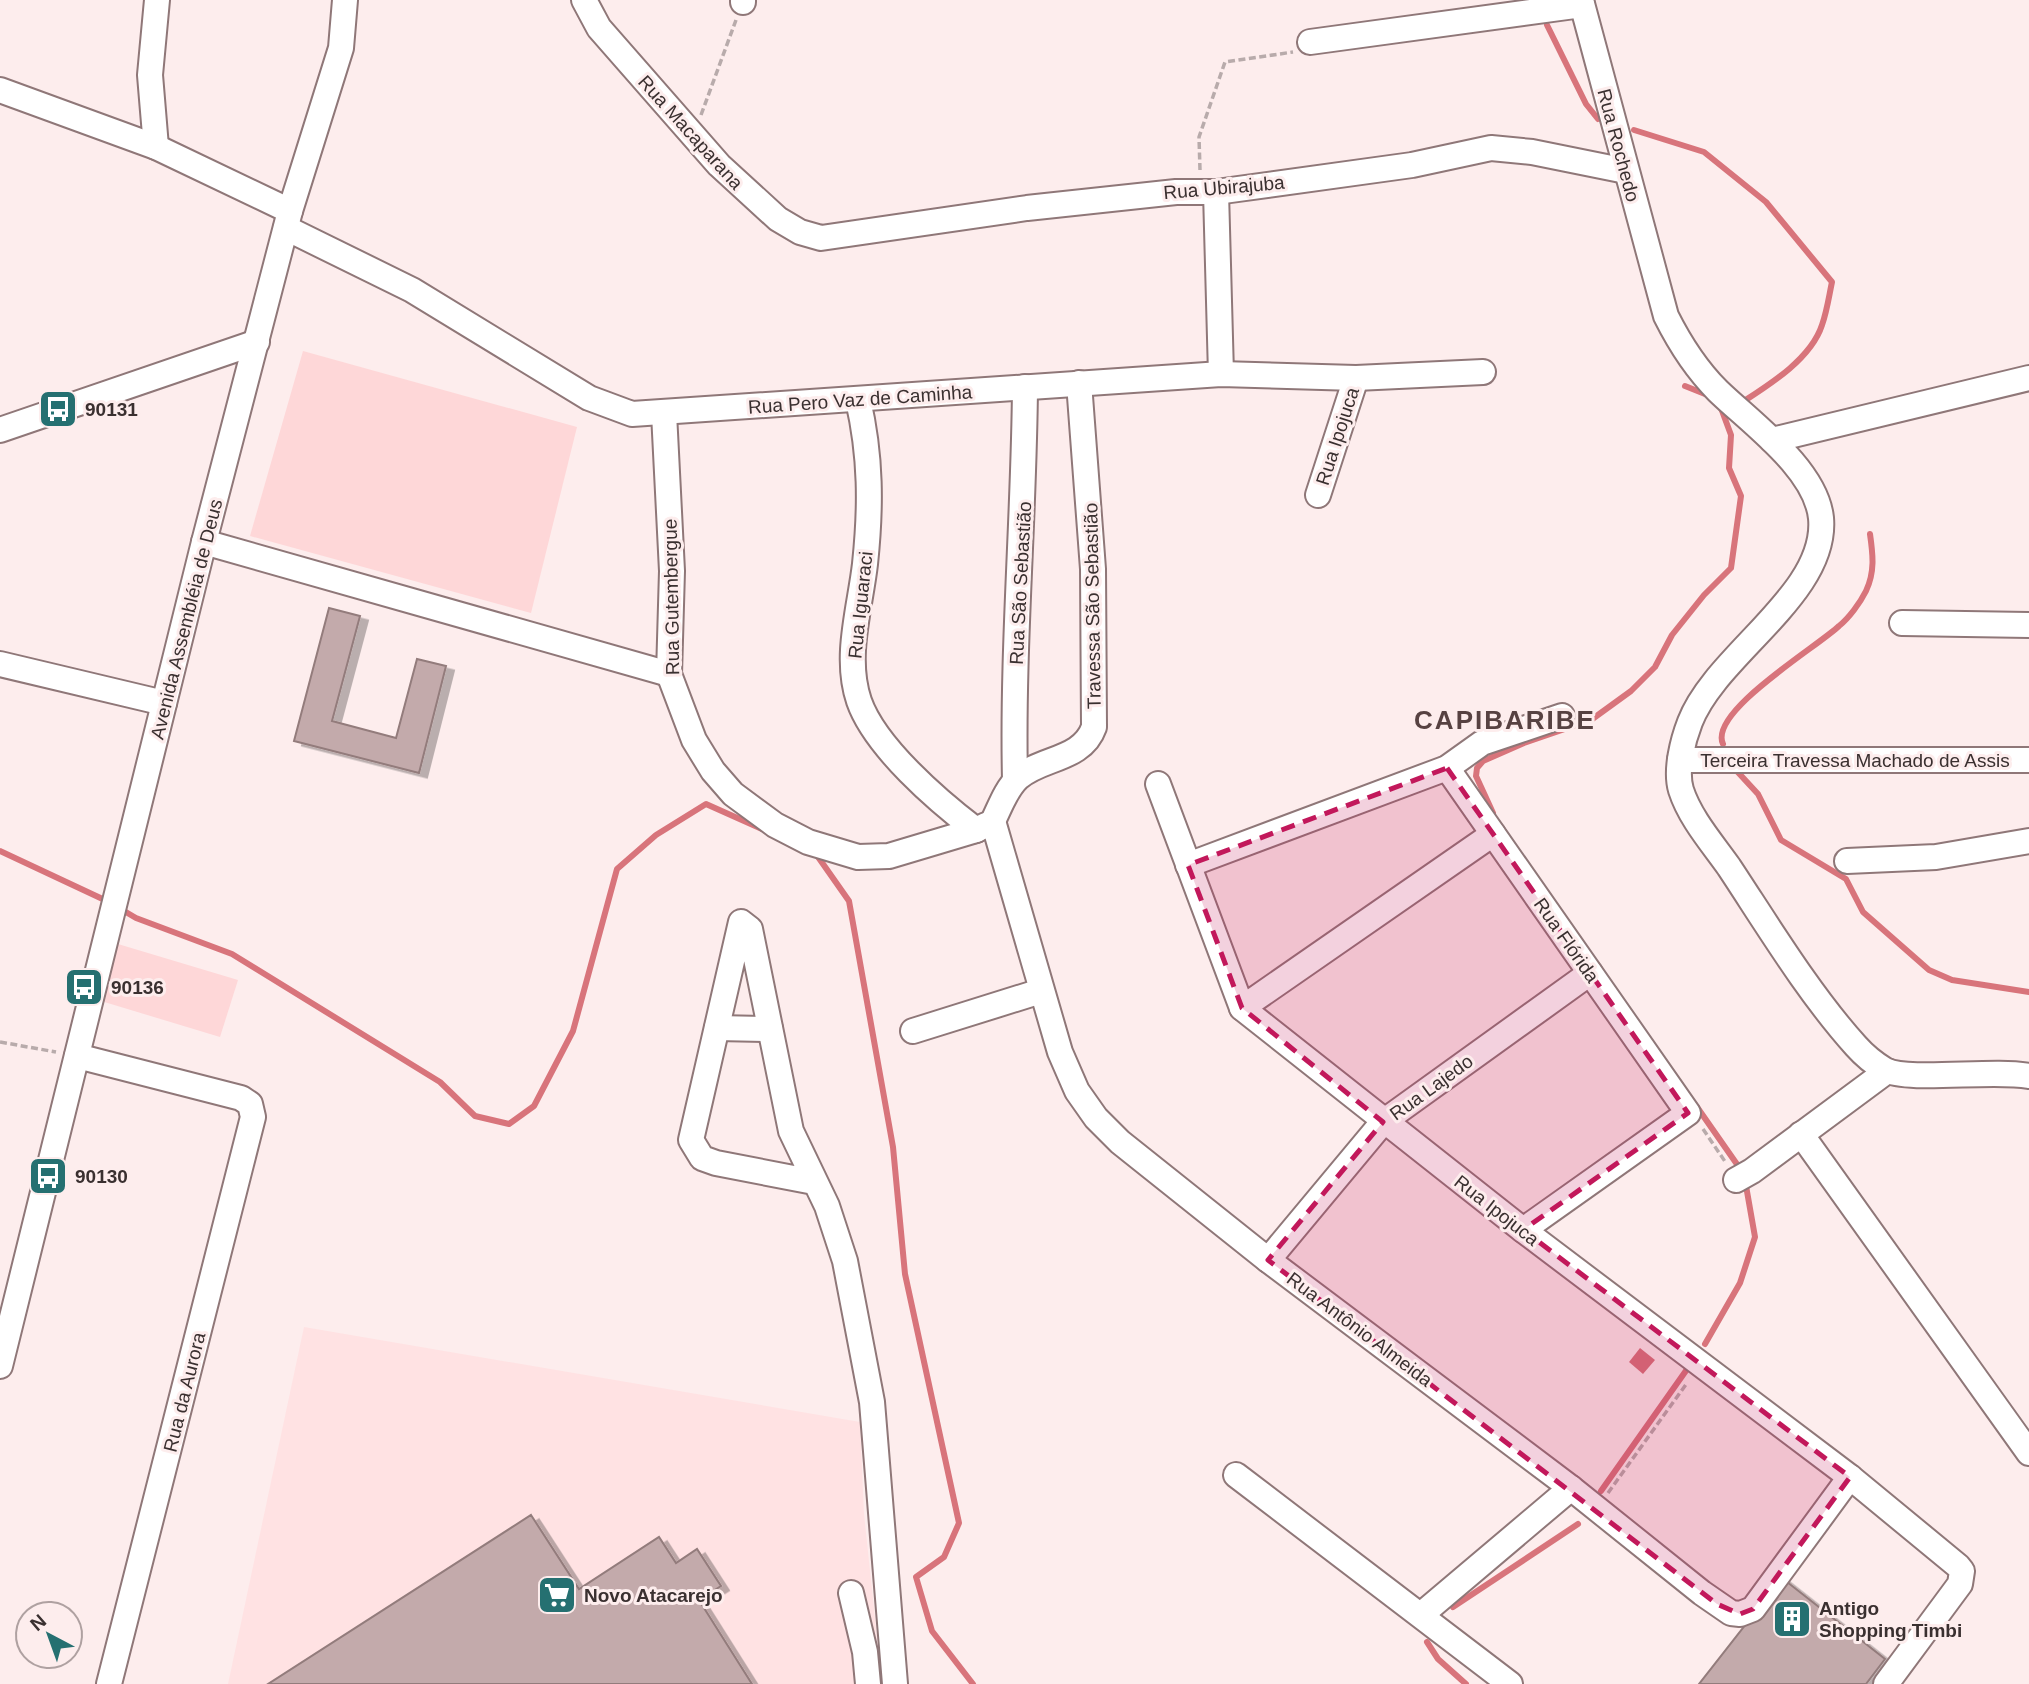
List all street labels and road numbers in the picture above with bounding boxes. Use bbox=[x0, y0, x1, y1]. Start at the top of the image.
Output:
street label: Rua Macaparana bbox=[634, 71, 747, 194]
street label: Rua Rochedo bbox=[1593, 86, 1644, 204]
street label: Rua Ubirajuba bbox=[1163, 172, 1286, 203]
street label: Rua Pero Vaz de Caminha bbox=[747, 381, 973, 418]
street label: Rua Ipojuca bbox=[1312, 384, 1363, 488]
street label: Avenida Assembléia de Deus bbox=[146, 497, 227, 741]
street label: Rua São Sebastião bbox=[1006, 501, 1035, 665]
street label: Travessa São Sebastião bbox=[1080, 503, 1105, 709]
street label: Rua Gutembergue bbox=[660, 519, 683, 675]
street label: Rua Iguaraci bbox=[844, 550, 877, 660]
street label: Terceira Travessa Machado de Assis bbox=[1700, 750, 2010, 771]
street label: Rua Flórida bbox=[1530, 894, 1604, 987]
street label: Rua Lajedo bbox=[1386, 1050, 1477, 1124]
street label: Rua Ipojuca bbox=[1450, 1171, 1543, 1250]
street label: Rua Antônio Almeida bbox=[1283, 1268, 1437, 1391]
street label: Rua da Aurora bbox=[159, 1330, 210, 1454]

